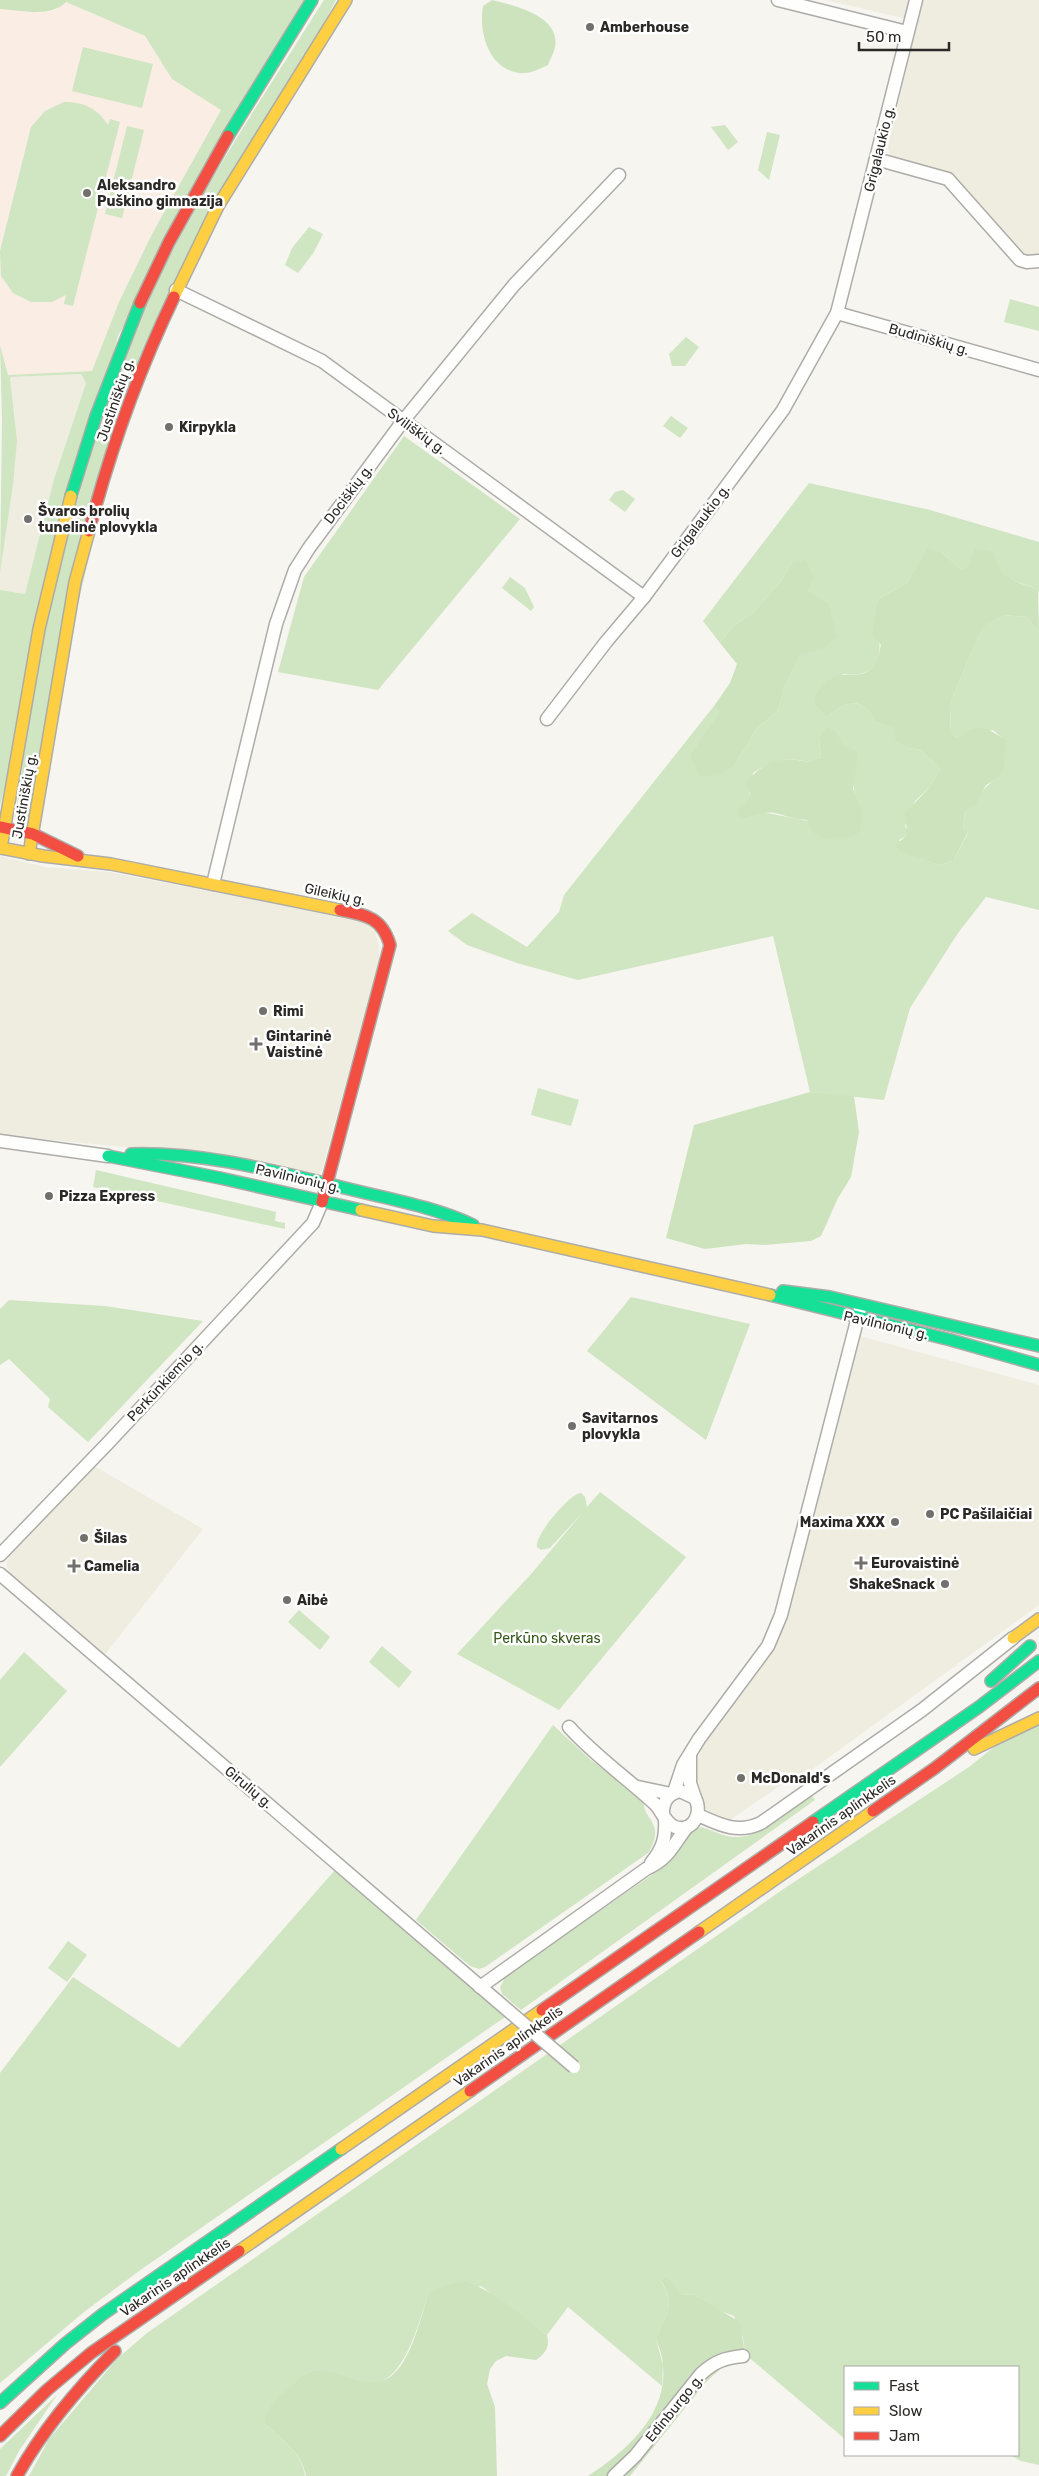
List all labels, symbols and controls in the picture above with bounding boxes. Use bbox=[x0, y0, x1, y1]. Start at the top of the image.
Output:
place label: Amberhouse bbox=[600, 19, 689, 36]
scale bar bbox=[859, 20, 949, 52]
marker: Amberhouse bbox=[584, 21, 596, 33]
text: 50 m bbox=[866, 28, 901, 46]
street label: Grigalaukio g. bbox=[861, 104, 898, 194]
place label: Aleksandro Puškino gimnazija bbox=[97, 177, 223, 210]
marker: Aleksandro Puškino gimnazija bbox=[81, 187, 93, 199]
street label: Budiniškių g. bbox=[887, 320, 971, 359]
street label: Justiniškių g. bbox=[93, 356, 138, 444]
street label: Sviliškių g. bbox=[384, 405, 449, 458]
place label: Kirpykla bbox=[179, 419, 236, 436]
marker: Kirpykla bbox=[163, 421, 175, 433]
street label: Dociškių g. bbox=[320, 461, 376, 527]
street label: Grigalaukio g. bbox=[667, 481, 734, 562]
place label: Švaros brolių tunelinė plovykla bbox=[38, 502, 157, 536]
marker: Švaros brolių tunelinė plovykla bbox=[22, 513, 34, 525]
street label: Justiniškių g. bbox=[9, 752, 40, 840]
street label: Gileikių g. bbox=[303, 880, 367, 909]
place label: Rimi bbox=[273, 1003, 304, 1020]
marker: Rimi bbox=[257, 1005, 269, 1017]
place label: Gintarinė Vaistinė bbox=[266, 1028, 332, 1061]
marker: Gintarinė Vaistinė bbox=[250, 1038, 262, 1050]
street label: Pavilnionių g. bbox=[254, 1160, 342, 1197]
place label: Pizza Express bbox=[59, 1188, 156, 1205]
marker: Pizza Express bbox=[43, 1190, 55, 1202]
street label: Pavilnionių g. bbox=[842, 1307, 930, 1344]
street label: Perkūnkiemio g. bbox=[124, 1338, 207, 1425]
place label: Savitarnos plovykla bbox=[582, 1410, 658, 1443]
marker: Savitarnos plovykla bbox=[566, 1420, 578, 1432]
place label: PC Pašilaičiai bbox=[940, 1506, 1032, 1523]
marker: PC Pašilaičiai bbox=[924, 1508, 936, 1520]
place label: Maxima XXX bbox=[800, 1514, 885, 1531]
marker: Maxima XXX bbox=[889, 1516, 901, 1528]
place label: Šilas bbox=[94, 1529, 128, 1547]
marker: Šilas bbox=[78, 1532, 90, 1544]
place label: Eurovaistinė bbox=[871, 1555, 959, 1572]
marker: Eurovaistinė bbox=[855, 1557, 867, 1569]
place label: Camelia bbox=[84, 1558, 140, 1575]
marker: Camelia bbox=[68, 1560, 80, 1572]
place label: ShakeSnack bbox=[849, 1576, 936, 1593]
marker: ShakeSnack bbox=[939, 1578, 951, 1590]
place label: Aibė bbox=[297, 1592, 328, 1609]
marker: Aibė bbox=[281, 1594, 293, 1606]
park label: Perkūno skveras bbox=[493, 1630, 601, 1647]
street label: Girulių g. bbox=[221, 1762, 276, 1812]
place label: McDonald's bbox=[751, 1770, 831, 1787]
street label: Vakarinis aplinkkelis bbox=[783, 1771, 899, 1859]
marker: McDonald's bbox=[735, 1772, 747, 1784]
street label: Vakarinis aplinkkelis bbox=[450, 2002, 566, 2090]
street label: Vakarinis aplinkkelis bbox=[117, 2234, 234, 2321]
legend bbox=[844, 2366, 1019, 2456]
street label: Edinburgo g. bbox=[642, 2371, 707, 2446]
text: Fast bbox=[889, 2377, 919, 2395]
text: Slow bbox=[889, 2402, 922, 2420]
text: Jam bbox=[889, 2427, 920, 2445]

